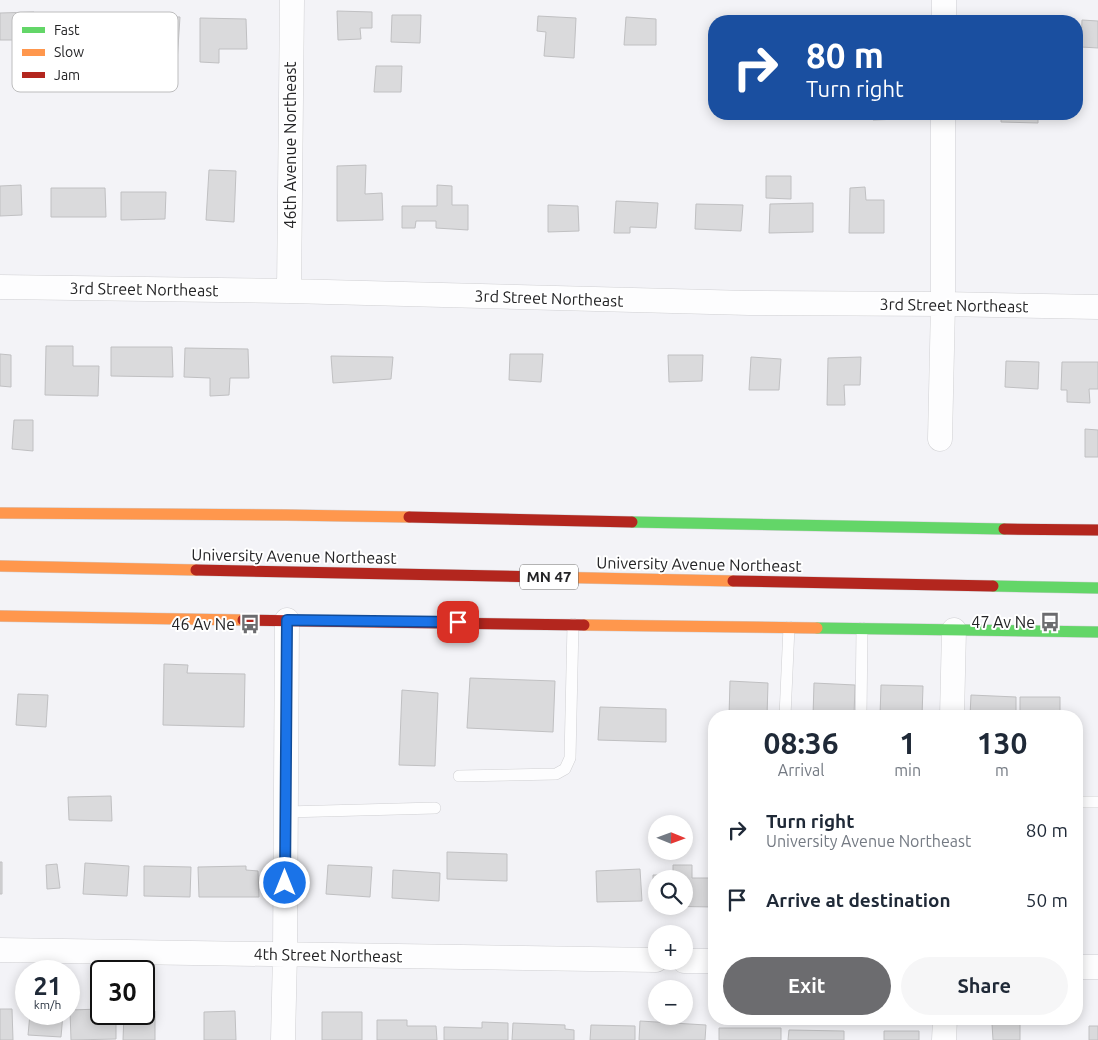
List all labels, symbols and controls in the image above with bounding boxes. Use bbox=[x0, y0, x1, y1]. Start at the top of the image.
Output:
legend bbox=[12, 12, 178, 92]
text: Fast bbox=[54, 22, 80, 38]
icon: right bbox=[723, 35, 788, 100]
text: 80 m bbox=[806, 35, 884, 75]
text: Slow bbox=[54, 44, 84, 60]
street label: 46th Avenue Northeast bbox=[281, 61, 299, 229]
text: Jam bbox=[54, 67, 80, 83]
text: Turn right bbox=[806, 76, 904, 101]
street label: 3rd Street Northeast bbox=[69, 279, 219, 299]
street label: 3rd Street Northeast bbox=[474, 286, 624, 310]
street label: 3rd Street Northeast bbox=[879, 295, 1029, 315]
street label: University Avenue Northeast bbox=[191, 545, 397, 567]
street label: University Avenue Northeast bbox=[596, 553, 802, 575]
road number: MN 47 bbox=[520, 564, 578, 590]
pin bbox=[437, 601, 479, 643]
icon: arrive bbox=[444, 608, 472, 636]
bus stop icon: 47 Av Ne bbox=[1039, 611, 1061, 633]
bus stop icon: 46 Av Ne bbox=[239, 613, 261, 635]
place label: 47 Av Ne bbox=[971, 613, 1035, 631]
place label: 46 Av Ne bbox=[171, 615, 235, 633]
text: 08:36 bbox=[764, 726, 839, 760]
text: 1 bbox=[899, 726, 916, 760]
text: 130 bbox=[977, 726, 1027, 760]
text: Arrival bbox=[778, 761, 824, 779]
text: min bbox=[894, 761, 921, 779]
text: m bbox=[995, 761, 1009, 779]
text: Turn right bbox=[766, 810, 854, 832]
north arrow bbox=[648, 815, 692, 860]
map controls bbox=[648, 815, 693, 1025]
icon: right bbox=[723, 816, 751, 844]
text: 80 m bbox=[1026, 819, 1068, 841]
text: University Avenue Northeast bbox=[766, 832, 971, 850]
position arrow bbox=[258, 856, 310, 908]
button: search bbox=[648, 870, 693, 915]
icon: arrive bbox=[723, 886, 751, 914]
text: Arrive at destination bbox=[766, 889, 951, 911]
text: 50 m bbox=[1026, 889, 1068, 911]
button: + bbox=[648, 925, 693, 970]
street label: 4th Street Northeast bbox=[253, 945, 403, 965]
button: Exit bbox=[723, 957, 891, 1015]
button: Share bbox=[901, 957, 1068, 1015]
speed limit sign: 30 bbox=[90, 960, 155, 1025]
text: 21 bbox=[33, 972, 62, 1000]
button: − bbox=[648, 980, 693, 1025]
text: km/h bbox=[34, 998, 61, 1011]

